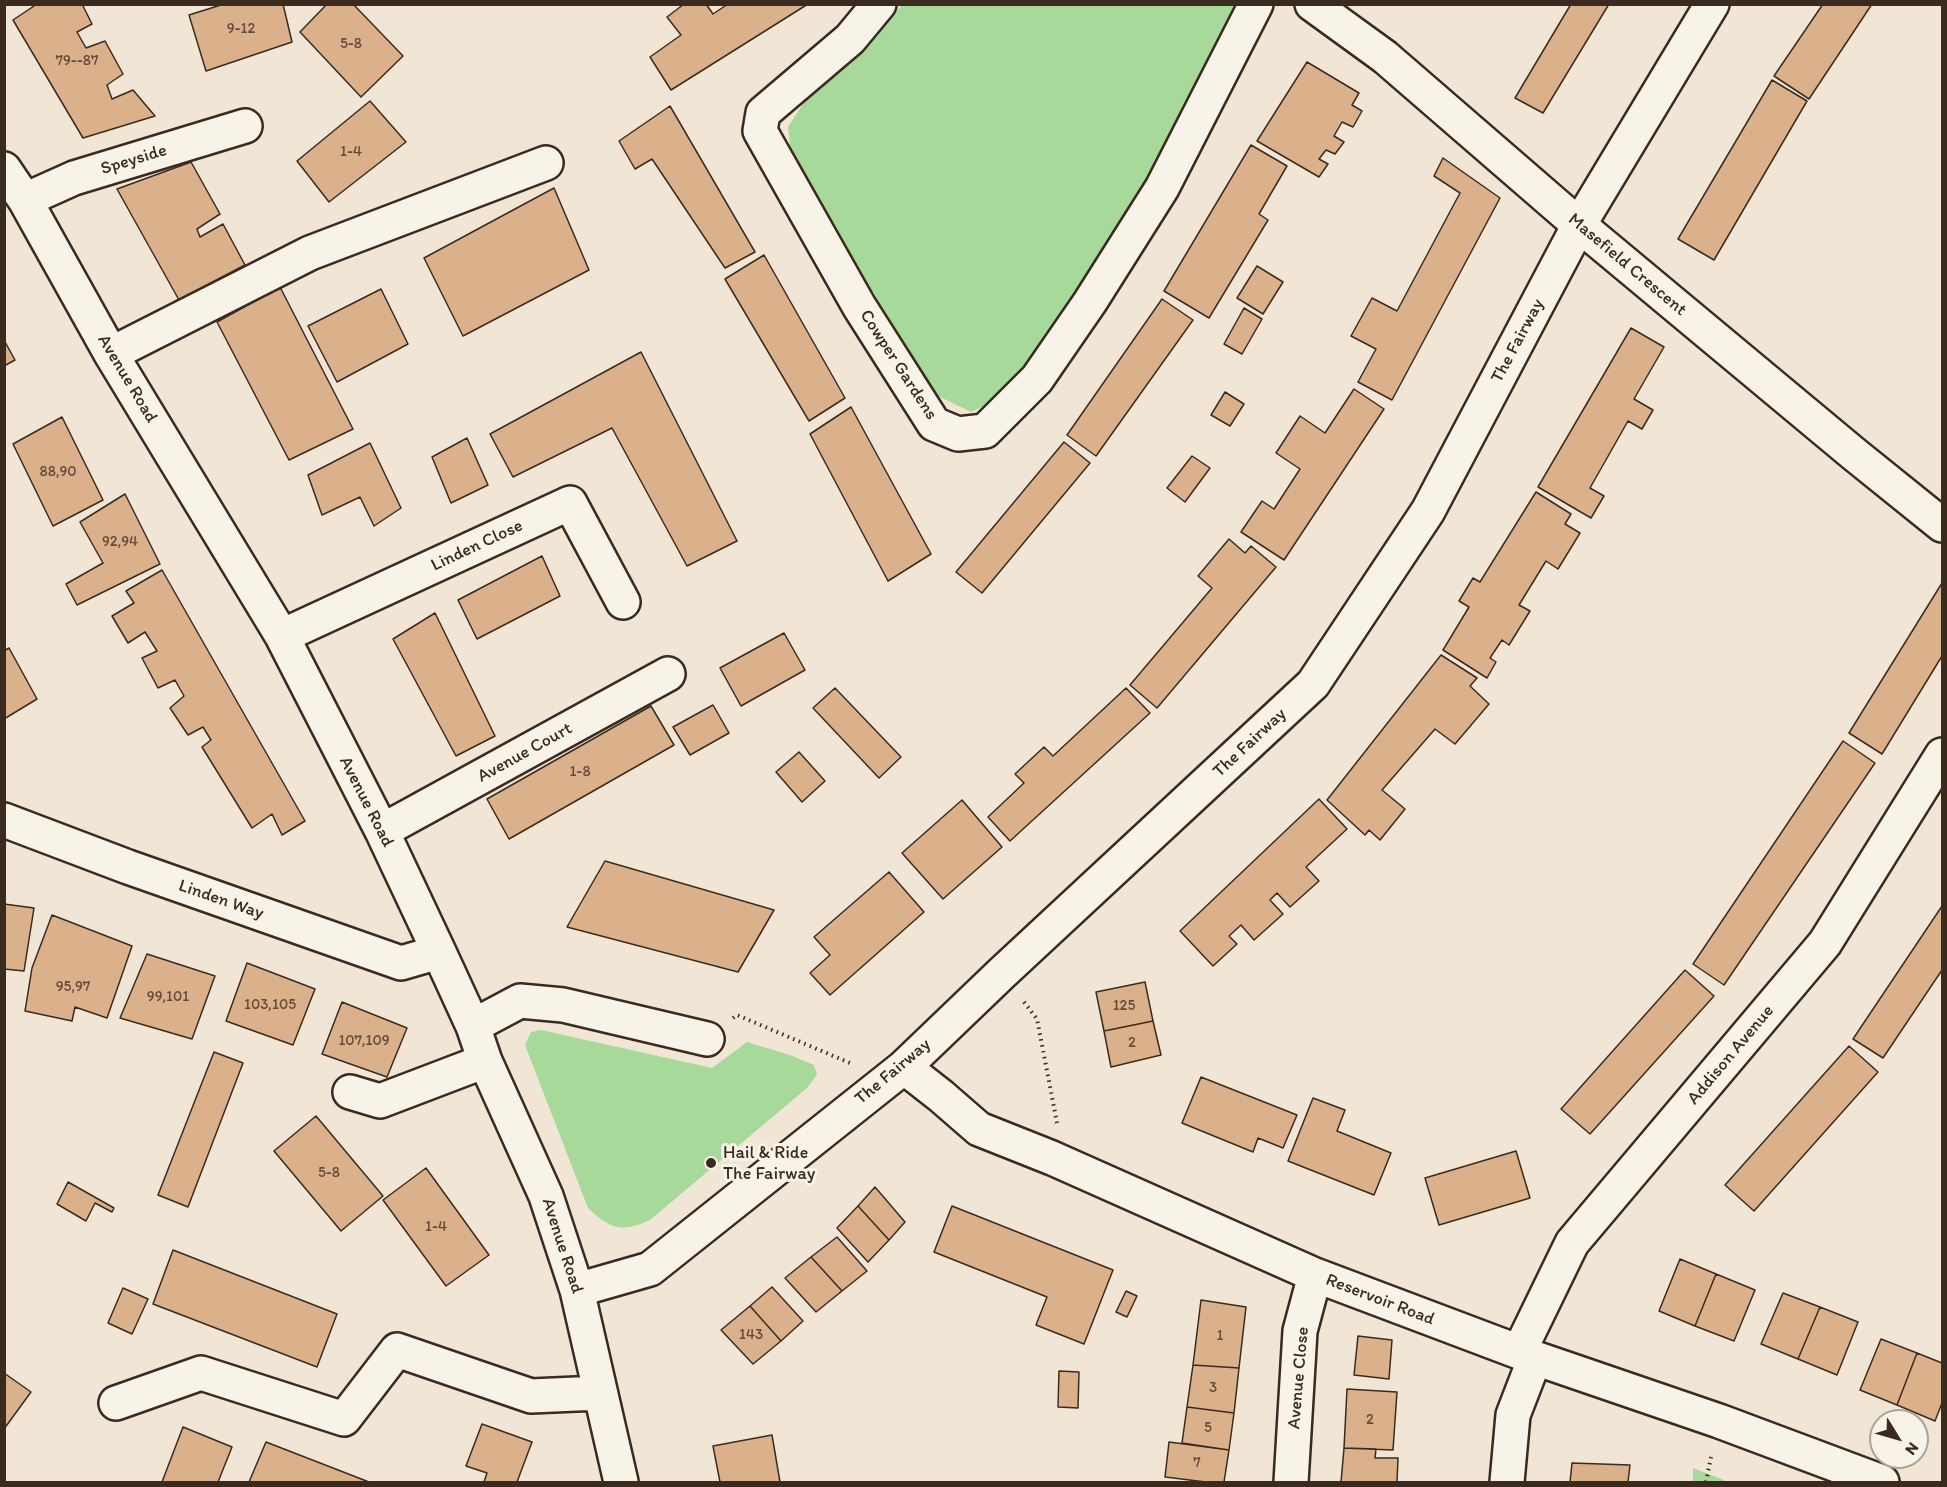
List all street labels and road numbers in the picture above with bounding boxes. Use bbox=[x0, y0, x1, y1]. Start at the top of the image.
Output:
street label: Speyside bbox=[98, 140, 170, 180]
street label: Masefield Crescent bbox=[1563, 209, 1691, 321]
street label: The Fairway bbox=[1487, 295, 1549, 387]
street label: Cowper Gardens bbox=[854, 306, 942, 424]
street label: Avenue Road bbox=[92, 331, 162, 427]
street label: Linden Close bbox=[428, 515, 526, 577]
street label: The Fairway bbox=[1209, 704, 1291, 782]
street label: Avenue Court bbox=[474, 718, 576, 788]
street label: Avenue Road bbox=[334, 753, 398, 851]
street label: Linden Way bbox=[176, 875, 266, 925]
street label: Addison Avenue bbox=[1683, 1001, 1779, 1109]
street label: The Fairway bbox=[851, 1034, 935, 1110]
street label: Avenue Road bbox=[536, 1196, 588, 1296]
street label: Reservoir Road bbox=[1323, 1269, 1437, 1331]
street label: Avenue Close bbox=[1284, 1326, 1314, 1430]

